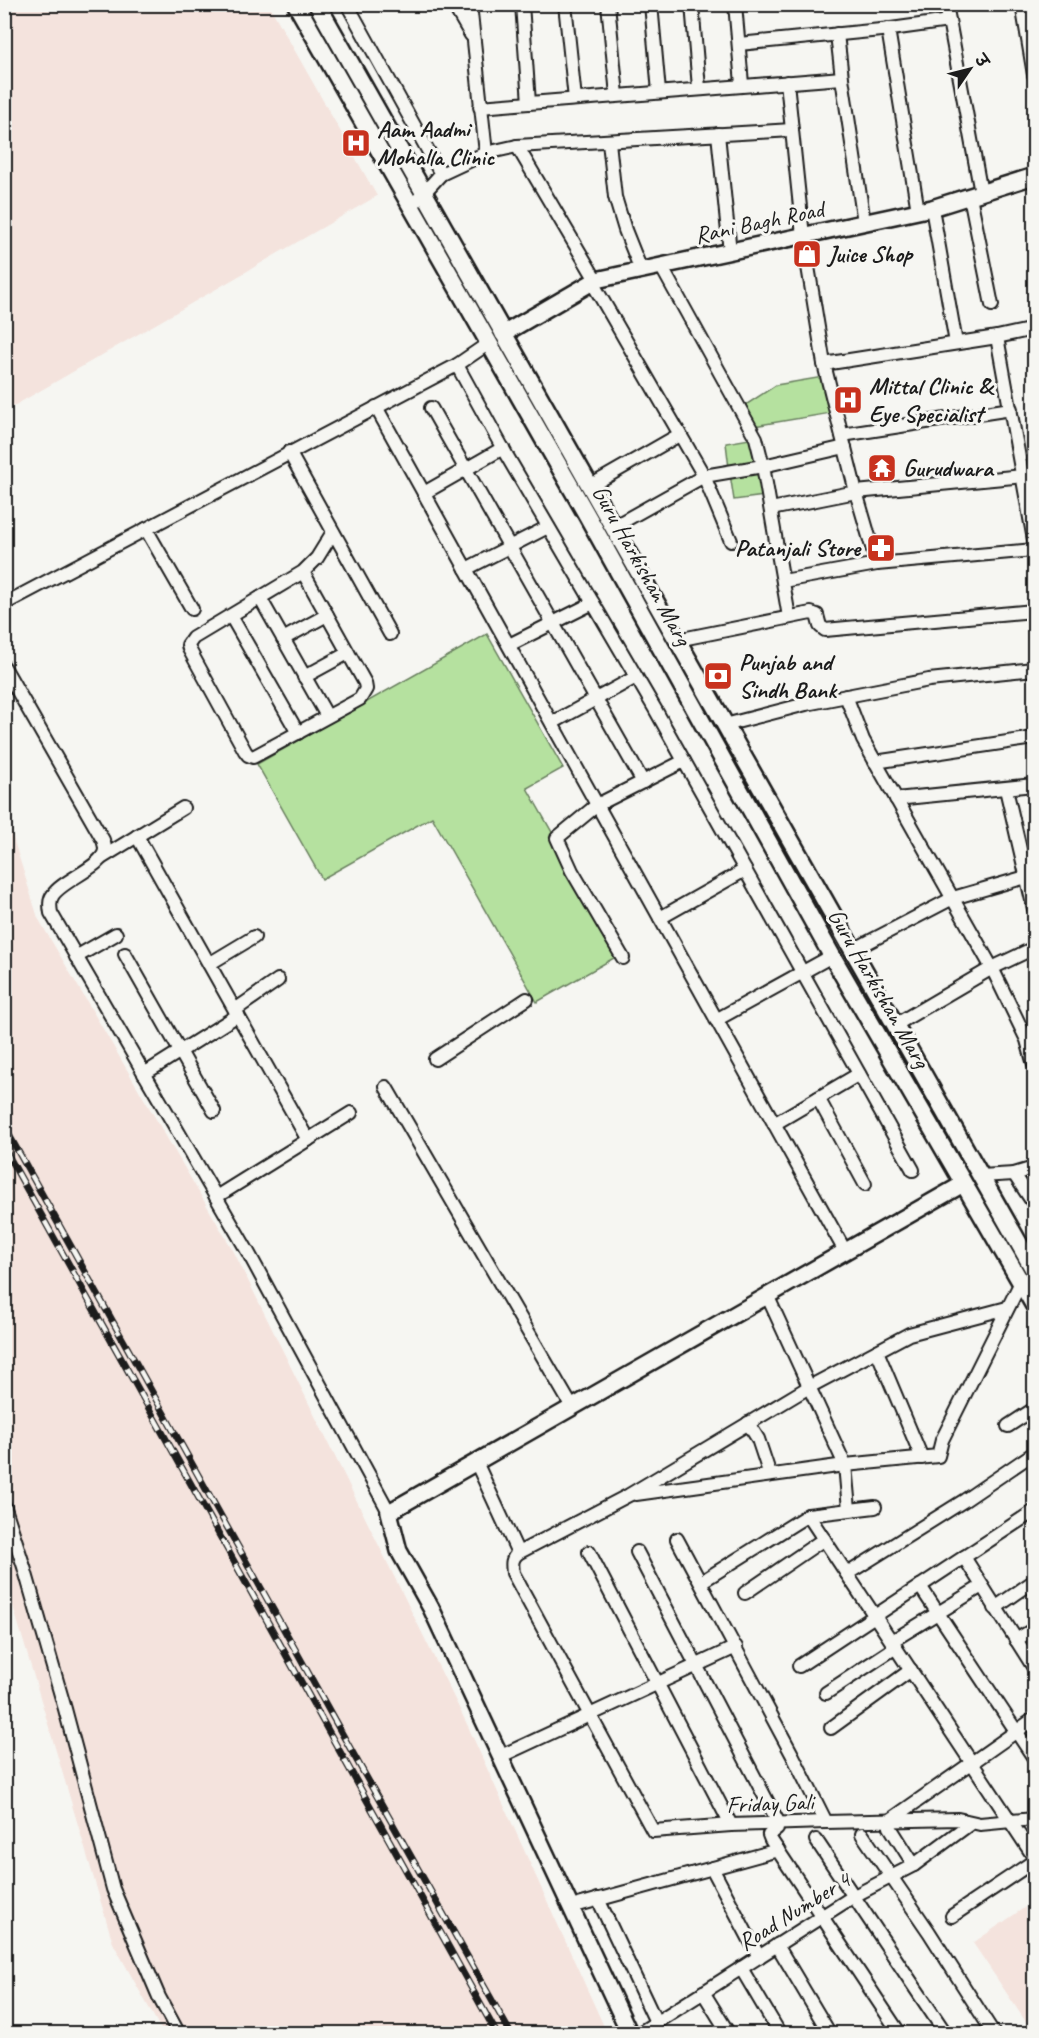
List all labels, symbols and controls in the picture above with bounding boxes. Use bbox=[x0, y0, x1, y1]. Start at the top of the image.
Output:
north arrow bbox=[940, 39, 1000, 99]
text: उ bbox=[969, 49, 993, 72]
place label: Aam Aadmi Mohalla Clinic bbox=[377, 114, 495, 172]
hospital icon: Aam Aadmi Mohalla Clinic bbox=[340, 127, 372, 159]
street label: Rani Bagh Road bbox=[692, 193, 830, 250]
shop icon: Juice Shop bbox=[791, 238, 823, 270]
place label: Juice Shop bbox=[826, 239, 914, 269]
place label: Mittal Clinic & Eye Specialist bbox=[869, 371, 995, 429]
hospital icon: Mittal Clinic & Eye Specialist bbox=[832, 384, 864, 416]
temple icon: Gurudwara bbox=[866, 452, 898, 484]
place label: Gurudwara bbox=[903, 453, 995, 483]
street label: Guru Harkishan Marg bbox=[586, 480, 700, 653]
pharmacy icon: Patanjali Store bbox=[865, 532, 897, 564]
place label: Patanjali Store bbox=[735, 533, 862, 563]
place label: Punjab and Sindh Bank bbox=[739, 647, 838, 705]
bank icon: Punjab and Sindh Bank bbox=[702, 660, 734, 692]
street label: Guru Harkishan Marg bbox=[821, 903, 938, 1075]
street label: Friday Gali bbox=[726, 1786, 817, 1820]
street label: Road Number 4 bbox=[732, 1864, 858, 1957]

